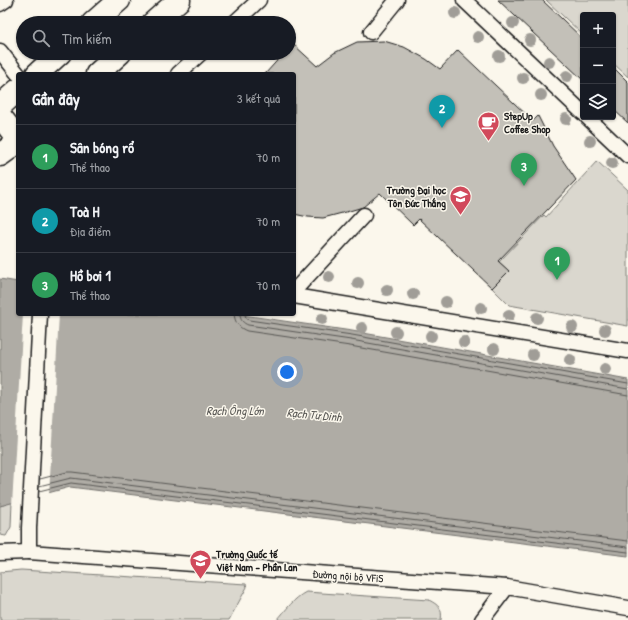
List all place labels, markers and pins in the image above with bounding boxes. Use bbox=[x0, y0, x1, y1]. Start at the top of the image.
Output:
pin: 2 bbox=[429, 95, 455, 128]
cafe icon: StepUp Coffee Shop bbox=[475, 109, 501, 142]
place label: StepUp Coffee Shop bbox=[504, 109, 551, 137]
pin: 3 bbox=[511, 153, 537, 186]
place label: Trường Đại học Tôn Đức Thắng bbox=[386, 183, 447, 211]
school or university icon: Trường Đại học Tôn Đức Thắng bbox=[448, 183, 474, 216]
pin: 1 bbox=[544, 247, 570, 280]
school or university icon: Trường Quốc tế Việt Nam - Phần Lan bbox=[188, 547, 214, 580]
place label: Trường Quốc tế Việt Nam - Phần Lan bbox=[215, 547, 298, 574]

